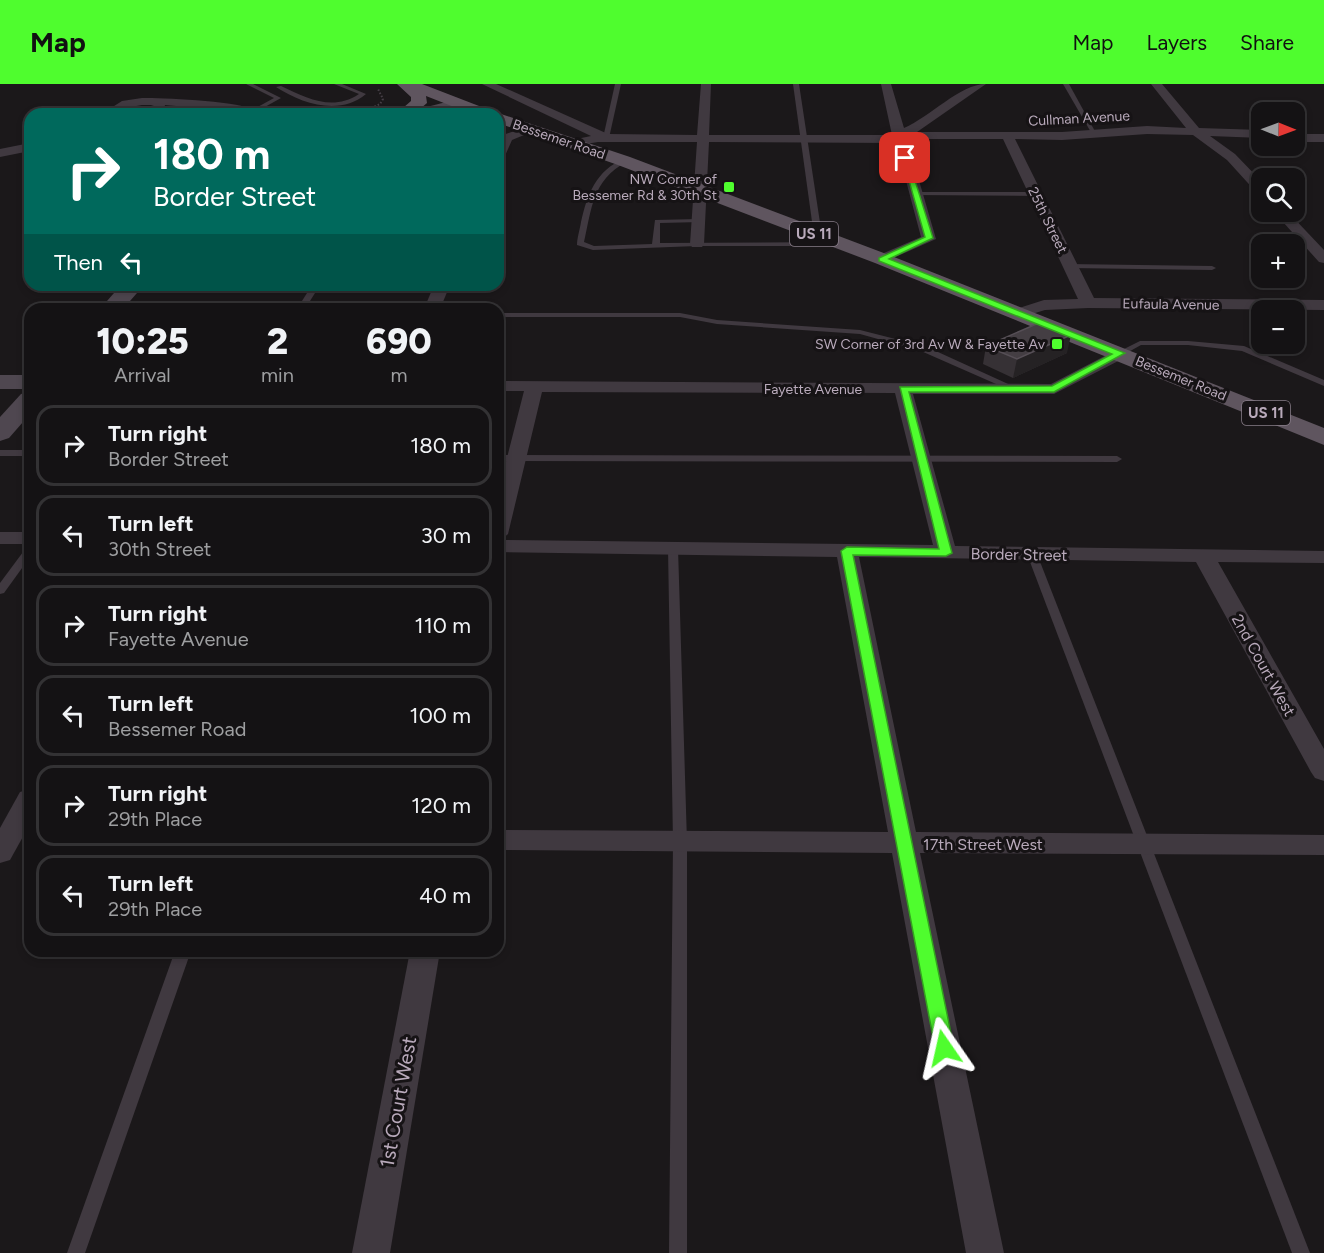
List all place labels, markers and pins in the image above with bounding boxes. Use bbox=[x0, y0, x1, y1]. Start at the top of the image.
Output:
pin bbox=[879, 132, 930, 183]
place label: NW Corner of Bessemer Rd & 30th St bbox=[572, 171, 718, 204]
marker: NW Corner of Bessemer Rd & 30th St bbox=[722, 180, 736, 194]
place label: SW Corner of 3rd Av W & Fayette Av bbox=[815, 336, 1046, 353]
marker: SW Corner of 3rd Av W & Fayette Av bbox=[1050, 337, 1064, 351]

